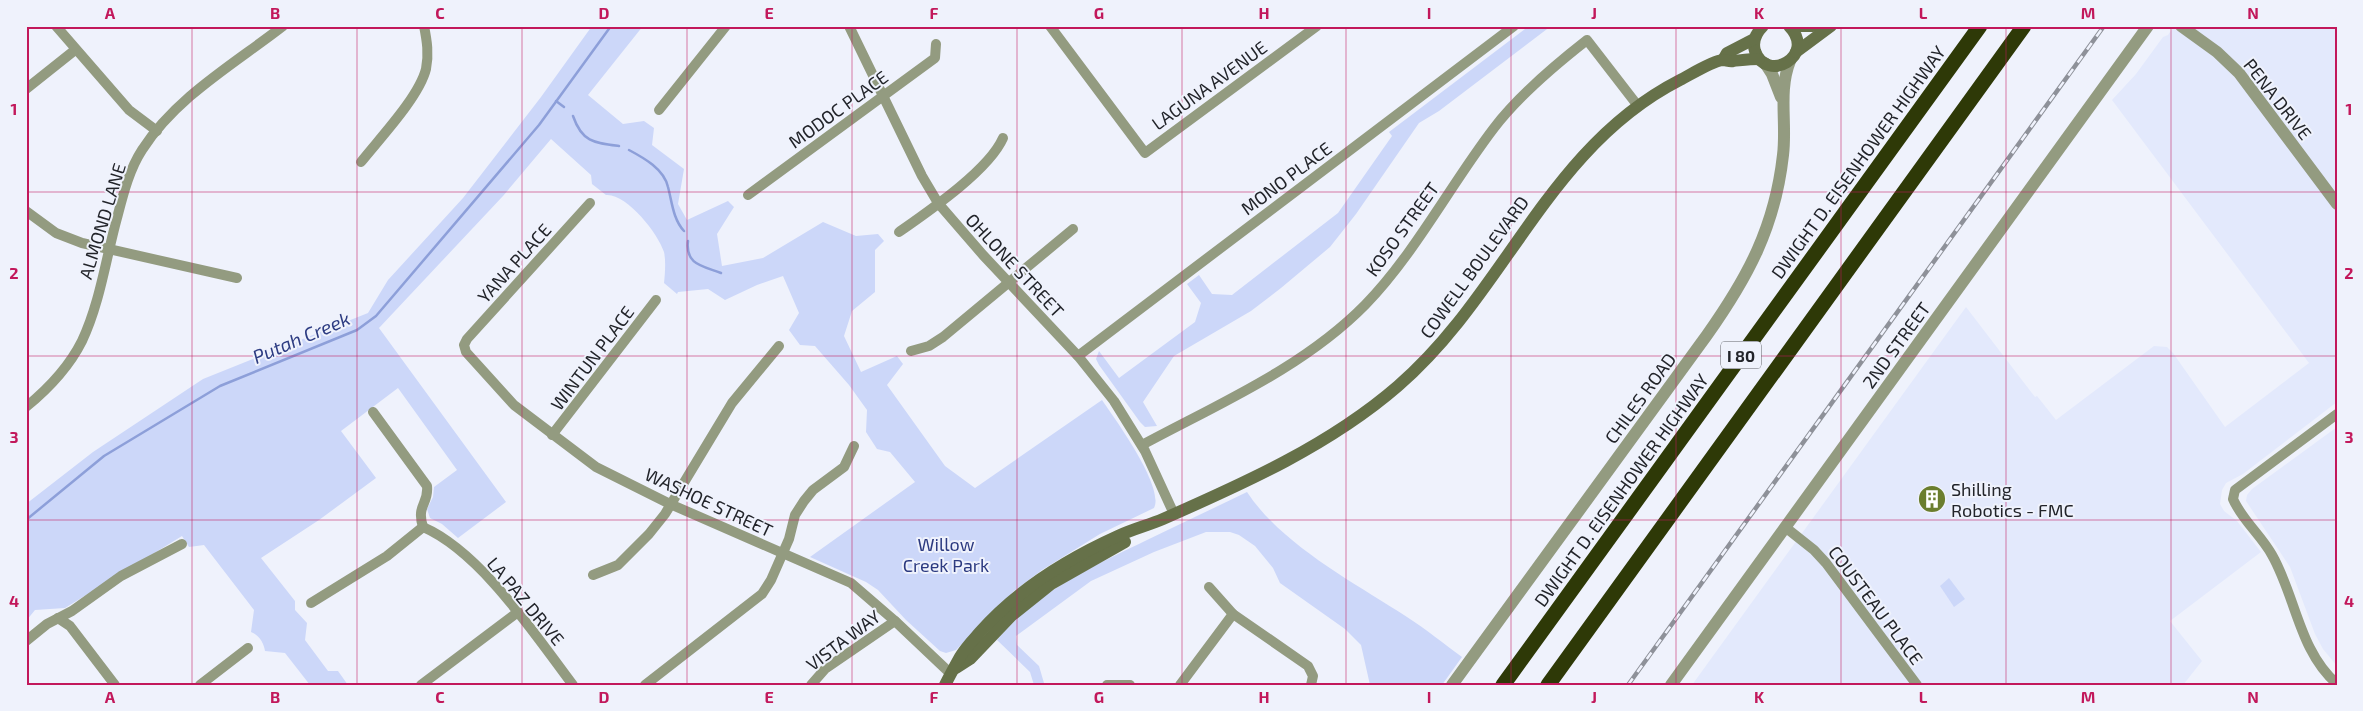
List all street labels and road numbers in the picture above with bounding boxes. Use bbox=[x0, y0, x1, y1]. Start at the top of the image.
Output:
street label: LAGUNA AVENUE bbox=[1147, 36, 1271, 134]
street label: DWIGHT D. EISENHOWER HIGHWAY bbox=[1766, 41, 1950, 283]
street label: PENA DRIVE bbox=[2239, 54, 2317, 144]
street label: MODOC PLACE bbox=[784, 66, 892, 152]
street label: MONO PLACE bbox=[1236, 137, 1336, 219]
street label: ALMOND LANE bbox=[74, 160, 130, 282]
street label: KOSO STREET bbox=[1361, 177, 1444, 280]
street label: COWELL BOULEVARD bbox=[1415, 192, 1533, 342]
street label: OHLONE STREET bbox=[961, 208, 1069, 322]
street label: YANA PLACE bbox=[473, 219, 555, 307]
street label: 2ND STREET bbox=[1857, 297, 1935, 392]
street label: WINTUN PLACE bbox=[546, 301, 638, 415]
road number: I 80 bbox=[1721, 342, 1761, 368]
street label: CHILES ROAD bbox=[1600, 348, 1680, 448]
street label: DWIGHT D. EISENHOWER HIGHWAY bbox=[1529, 369, 1713, 611]
street label: WASHOE STREET bbox=[642, 463, 777, 541]
street label: COUSTEAU PLACE bbox=[1824, 541, 1928, 669]
street label: LA PAZ DRIVE bbox=[483, 552, 569, 650]
street label: VISTA WAY bbox=[802, 605, 885, 675]

